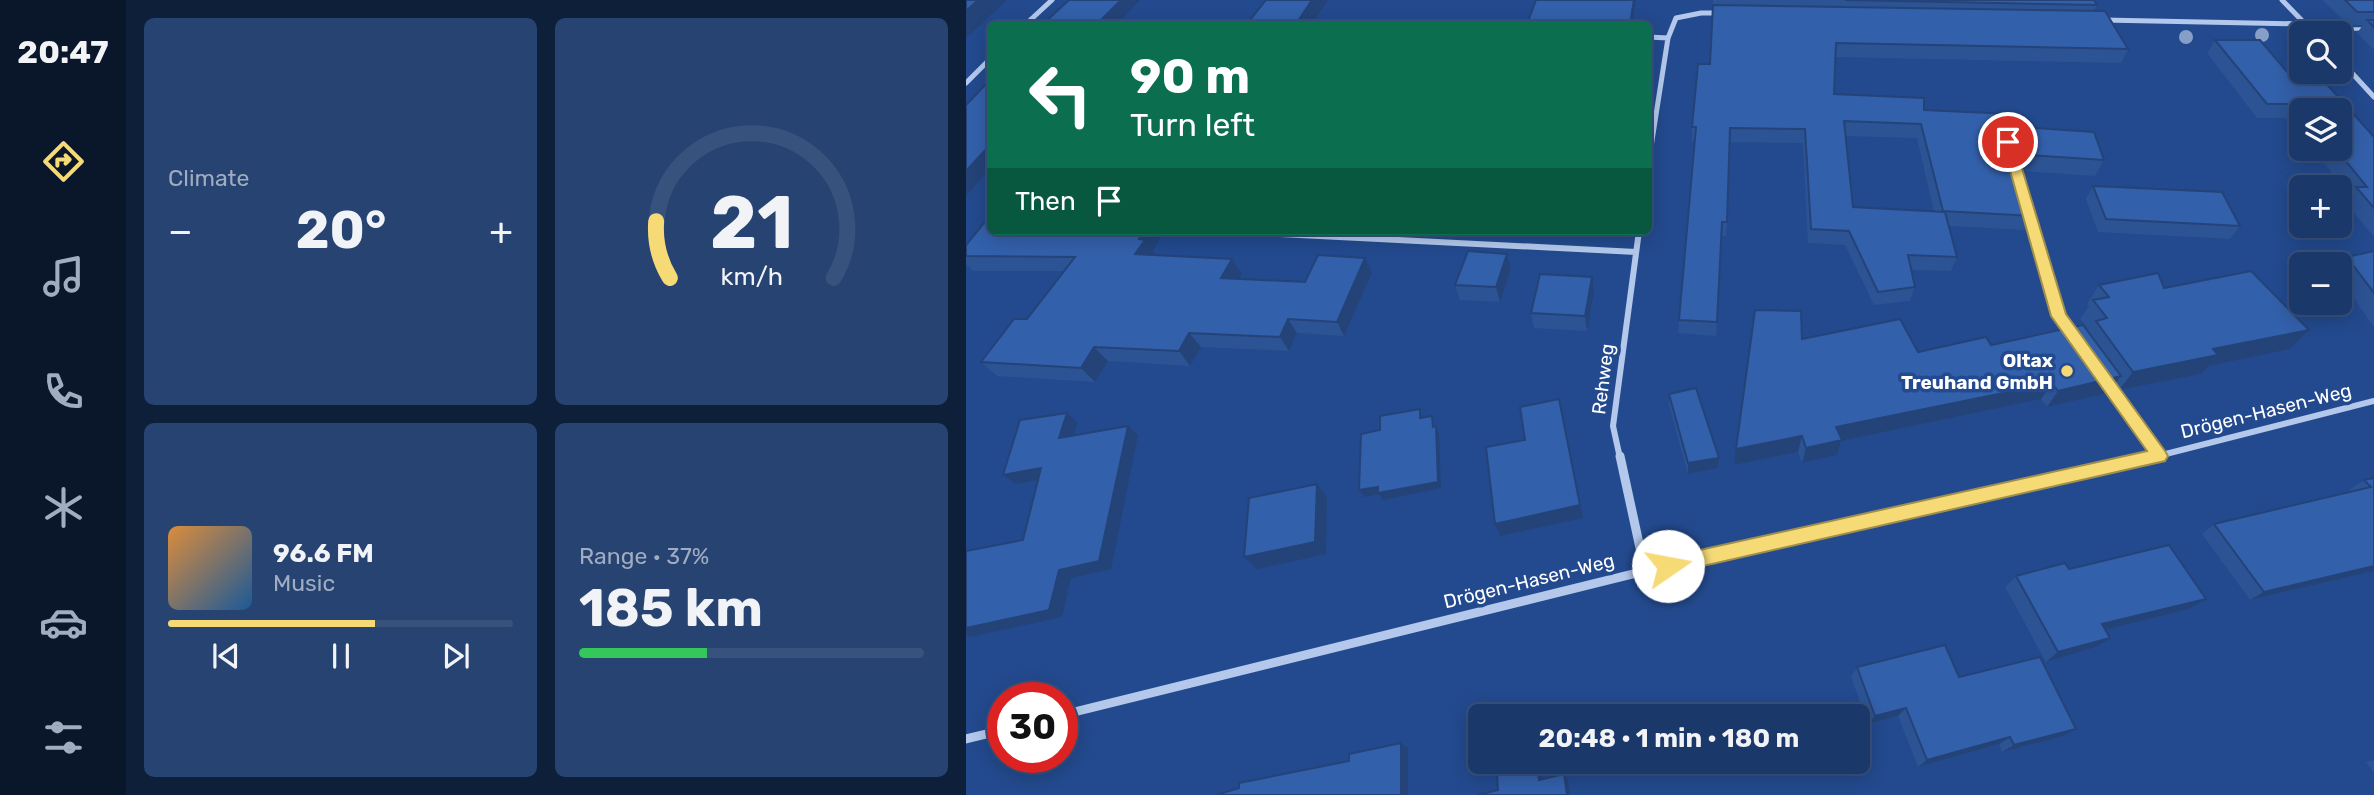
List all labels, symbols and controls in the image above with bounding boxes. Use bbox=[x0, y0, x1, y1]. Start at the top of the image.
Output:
map controls bbox=[2289, 21, 2352, 315]
button: search bbox=[2289, 21, 2352, 84]
text: 20:47 bbox=[17, 33, 109, 71]
text: 90 m bbox=[1130, 47, 1250, 105]
icon: left bbox=[1015, 49, 1106, 140]
button: layers bbox=[2289, 98, 2352, 161]
text: Turn left bbox=[1130, 106, 1255, 144]
pin bbox=[1978, 112, 2038, 172]
icon: arrive bbox=[1989, 123, 2027, 161]
icon: directions bbox=[39, 137, 88, 186]
text: Climate bbox=[168, 164, 249, 192]
button: + bbox=[2289, 175, 2352, 238]
text: 21 bbox=[710, 180, 793, 266]
icon: arrive bbox=[1090, 182, 1128, 220]
text: Then bbox=[1015, 186, 1076, 217]
text: 20° bbox=[296, 199, 386, 261]
text: − bbox=[168, 208, 193, 254]
text: + bbox=[489, 208, 513, 254]
icon: music bbox=[39, 252, 88, 301]
button: − bbox=[2289, 252, 2352, 315]
text: km/h bbox=[720, 261, 783, 290]
street label: Rehweg bbox=[1587, 342, 1619, 416]
place label: Oltax Treuhand GmbH bbox=[1901, 349, 2053, 394]
marker: Oltax Treuhand GmbH bbox=[2059, 363, 2075, 379]
icon: phone bbox=[39, 367, 88, 416]
street label: Drögen-Hasen-Weg bbox=[2178, 379, 2354, 443]
icon: climate bbox=[39, 483, 88, 532]
position arrow bbox=[1631, 529, 1705, 603]
text: 96.6 FM bbox=[273, 538, 374, 569]
text: Range · 37% bbox=[579, 542, 709, 570]
street label: Drögen-Hasen-Weg bbox=[1441, 549, 1617, 613]
text: Music bbox=[273, 569, 335, 597]
text: 185 km bbox=[579, 577, 763, 639]
icon: car bbox=[39, 598, 88, 647]
icon: previous bbox=[207, 637, 245, 675]
icon: pause bbox=[322, 637, 360, 675]
icon: next bbox=[437, 637, 475, 675]
speed limit sign: 30 bbox=[987, 682, 1078, 773]
icon: filters bbox=[39, 713, 88, 762]
text: 20:48 · 1 min · 180 m bbox=[1539, 723, 1799, 754]

